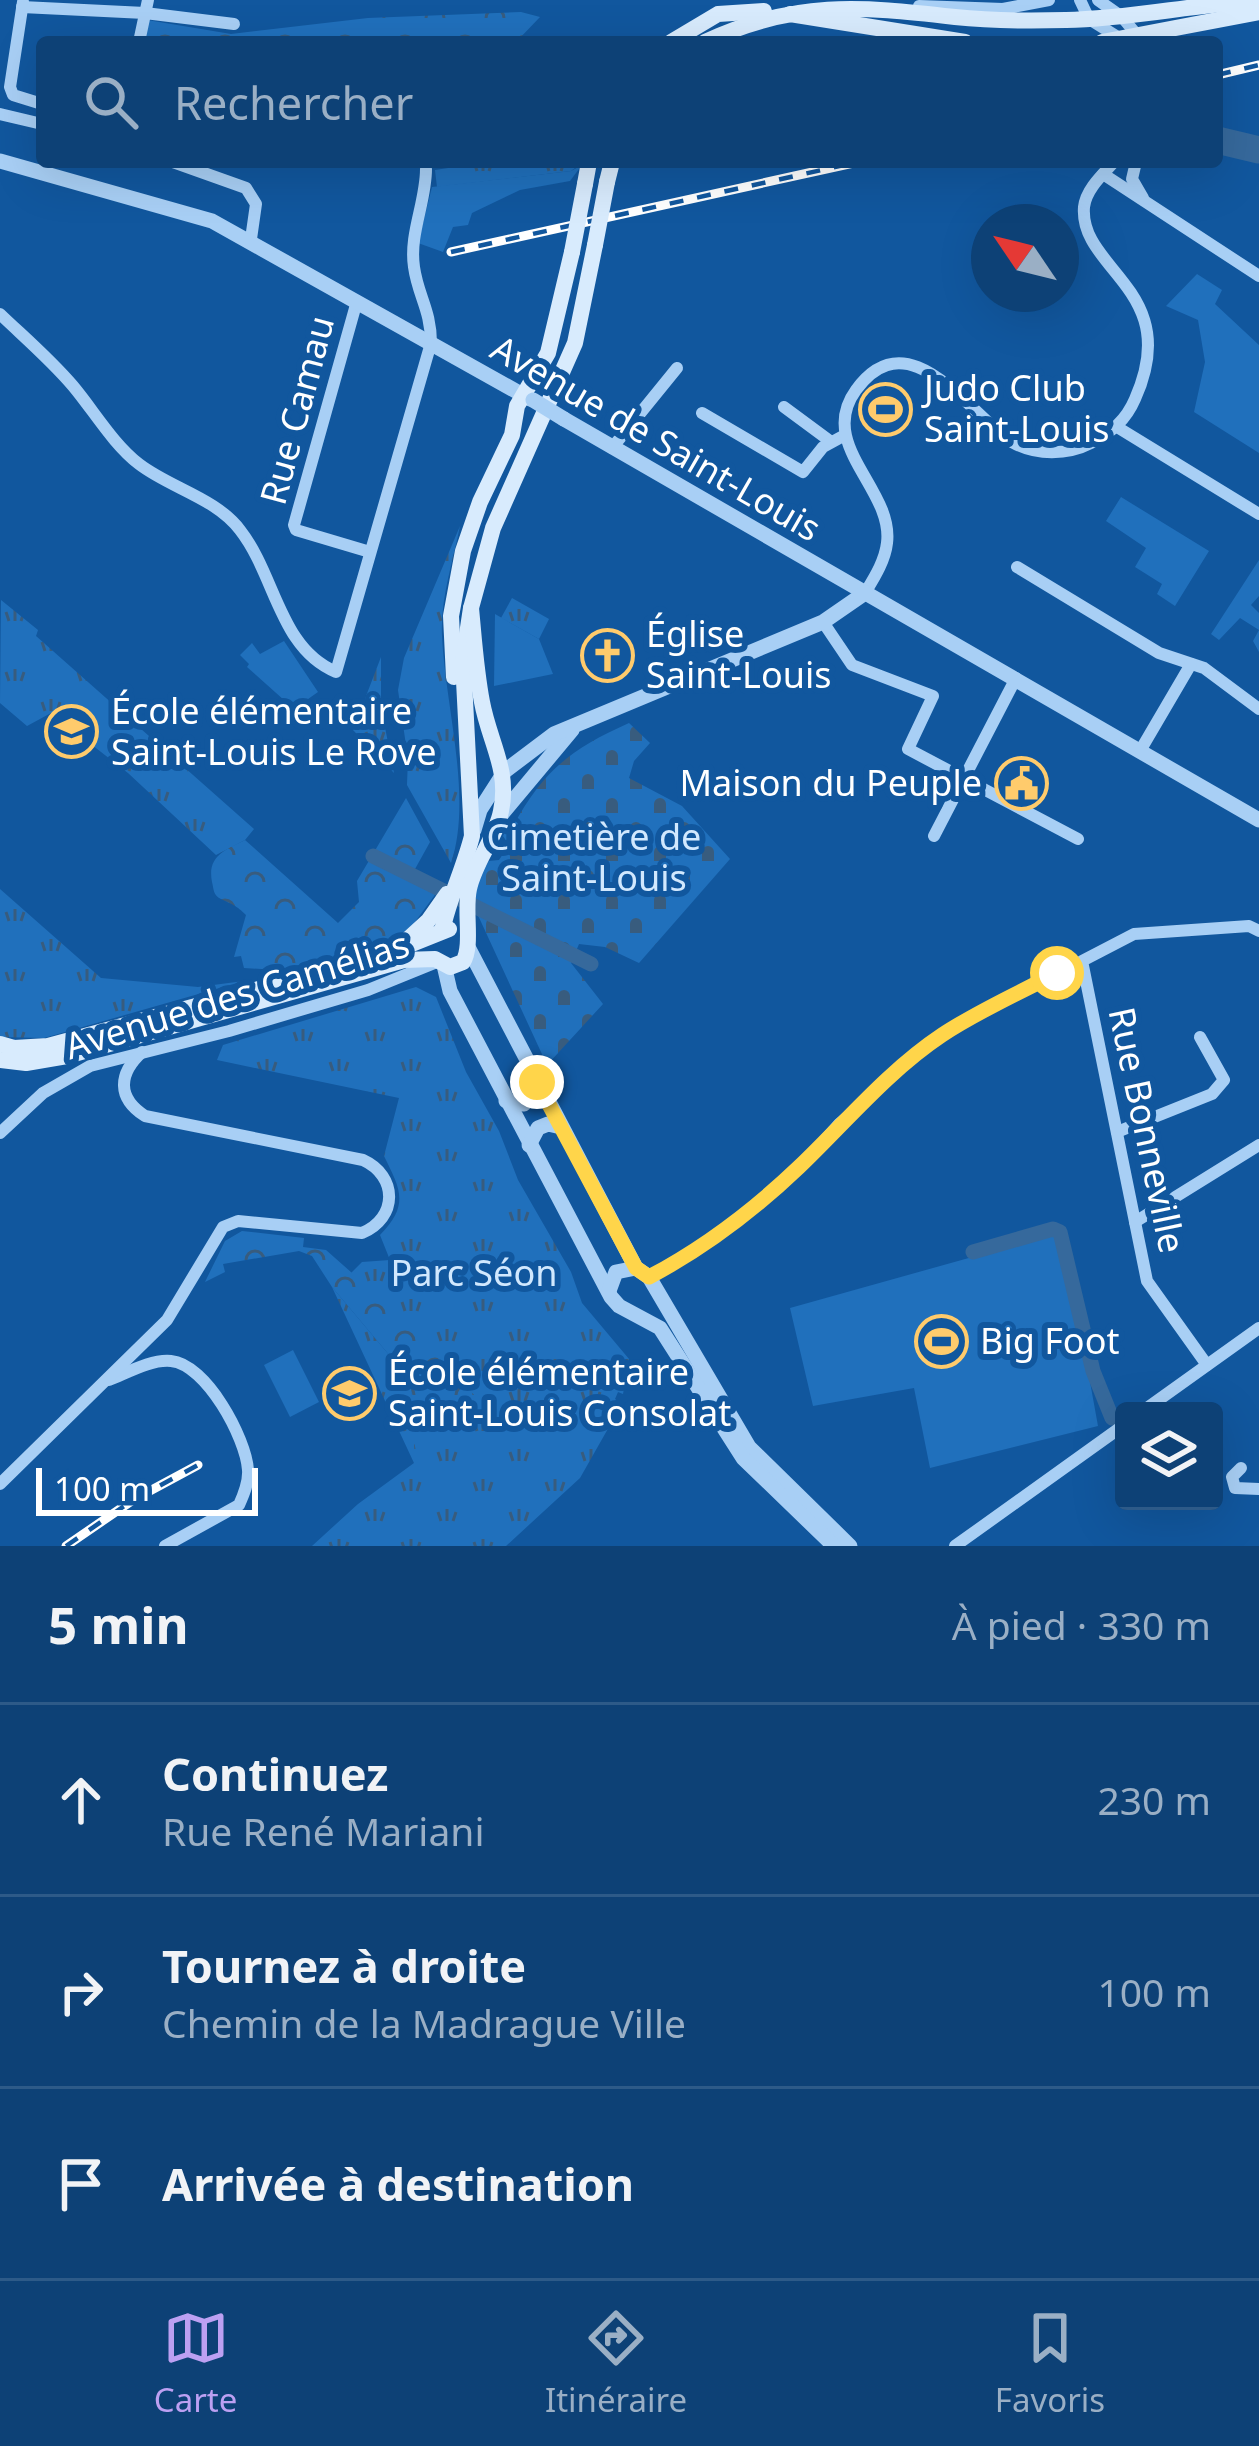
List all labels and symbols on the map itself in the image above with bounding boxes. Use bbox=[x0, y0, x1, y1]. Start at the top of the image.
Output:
north arrow bbox=[971, 204, 1079, 312]
street label: Rue Camau bbox=[248, 310, 345, 510]
street label: Avenue de Saint-Louis bbox=[482, 323, 830, 552]
place label: Judo Club Saint-Louis bbox=[921, 363, 1110, 453]
sports icon: Judo Club Saint-Louis bbox=[857, 381, 913, 437]
place label: Église Saint-Louis bbox=[646, 609, 832, 699]
church icon: Église Saint-Louis bbox=[579, 627, 635, 683]
place label: École élémentaire Saint-Louis Le Rove bbox=[111, 686, 436, 776]
school or university icon: École élémentaire Saint-Louis Le Rove bbox=[44, 704, 100, 760]
public building icon: Maison du Peuple bbox=[993, 755, 1049, 811]
place label: Maison du Peuple bbox=[679, 758, 982, 807]
park label: Cimetière de Saint-Louis bbox=[487, 812, 701, 902]
street label: Avenue des Camélias bbox=[59, 919, 415, 1070]
route start bbox=[1030, 946, 1084, 1000]
street label: Rue Bonneville bbox=[1098, 1003, 1197, 1257]
route end bbox=[510, 1055, 564, 1109]
park label: Parc Séon bbox=[391, 1248, 557, 1297]
sports icon: Big Foot bbox=[913, 1313, 969, 1369]
place label: Big Foot bbox=[980, 1316, 1119, 1365]
place label: École élémentaire Saint-Louis Consolat bbox=[388, 1347, 731, 1437]
school or university icon: École élémentaire Saint-Louis Consolat bbox=[321, 1365, 377, 1421]
scale bar bbox=[36, 1462, 258, 1515]

